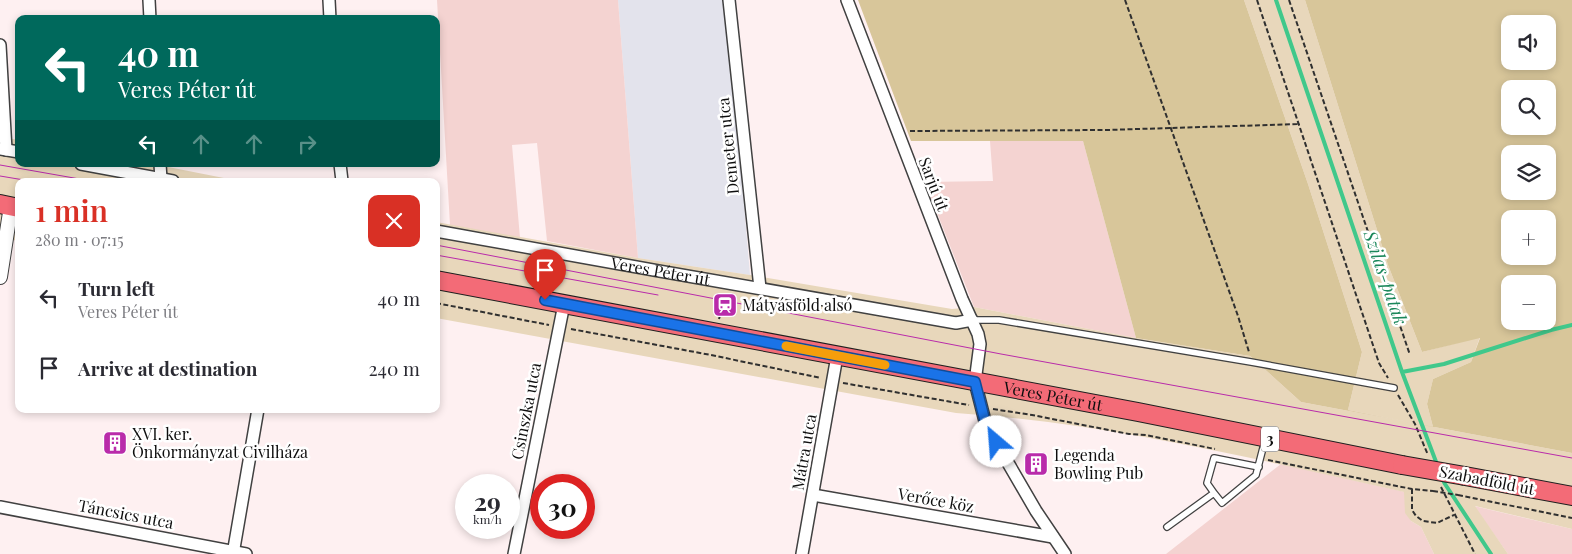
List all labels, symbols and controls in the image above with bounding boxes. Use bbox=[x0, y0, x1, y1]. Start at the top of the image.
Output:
map controls bbox=[1501, 15, 1556, 330]
button: sound bbox=[1501, 15, 1556, 70]
text: 40 m bbox=[118, 29, 199, 76]
icon: left bbox=[35, 35, 100, 100]
text: Veres Péter út bbox=[118, 74, 256, 104]
button: search bbox=[1501, 80, 1556, 135]
street label: Demeter utca bbox=[712, 97, 743, 195]
icon: left bbox=[134, 130, 162, 158]
icon: ahead bbox=[187, 130, 215, 158]
icon: ahead bbox=[240, 130, 268, 158]
icon: right bbox=[293, 130, 321, 158]
button: layers bbox=[1501, 145, 1556, 200]
street label: Sarjú út bbox=[915, 154, 954, 214]
text: 1 min bbox=[35, 190, 108, 230]
button: close bbox=[368, 195, 420, 247]
button: + bbox=[1501, 210, 1556, 265]
water label: Szilas-patak bbox=[1358, 226, 1413, 328]
text: 280 m · 07:15 bbox=[35, 229, 124, 250]
pin bbox=[524, 249, 566, 300]
street label: Veres Péter út bbox=[608, 252, 712, 290]
icon: arrive bbox=[531, 256, 559, 284]
text: Turn left bbox=[78, 275, 155, 301]
button: − bbox=[1501, 275, 1556, 330]
icon: left bbox=[35, 284, 63, 312]
text: 40 m bbox=[378, 285, 420, 311]
station icon: Mátyásföld alsó bbox=[712, 292, 738, 318]
place label: Mátyásföld alsó bbox=[742, 294, 853, 315]
text: Veres Péter út bbox=[78, 301, 178, 322]
icon: arrive bbox=[35, 354, 63, 382]
text: Arrive at destination bbox=[78, 355, 258, 381]
text: 240 m bbox=[369, 355, 420, 381]
street label: Csinszka utca bbox=[506, 361, 545, 461]
street label: Veres Péter út bbox=[1001, 376, 1105, 415]
street label: Mátra utca bbox=[786, 412, 821, 492]
position arrow bbox=[969, 415, 1021, 467]
place label: XVI. ker. Önkormányzat Civilháza bbox=[132, 423, 308, 462]
road number: 3 bbox=[1261, 426, 1279, 452]
building icon: XVI. ker. Önkormányzat Civilháza bbox=[102, 430, 128, 456]
place label: Legenda Bowling Pub bbox=[1054, 444, 1143, 483]
building icon: Legenda Bowling Pub bbox=[1023, 451, 1049, 477]
street label: Szabadföld út bbox=[1438, 460, 1537, 499]
speed limit sign: 30 bbox=[530, 474, 595, 539]
street label: Verőce köz bbox=[895, 482, 976, 517]
text: 29 bbox=[474, 484, 501, 517]
street label: Táncsics utca bbox=[77, 494, 175, 533]
text: km/h bbox=[473, 511, 502, 527]

